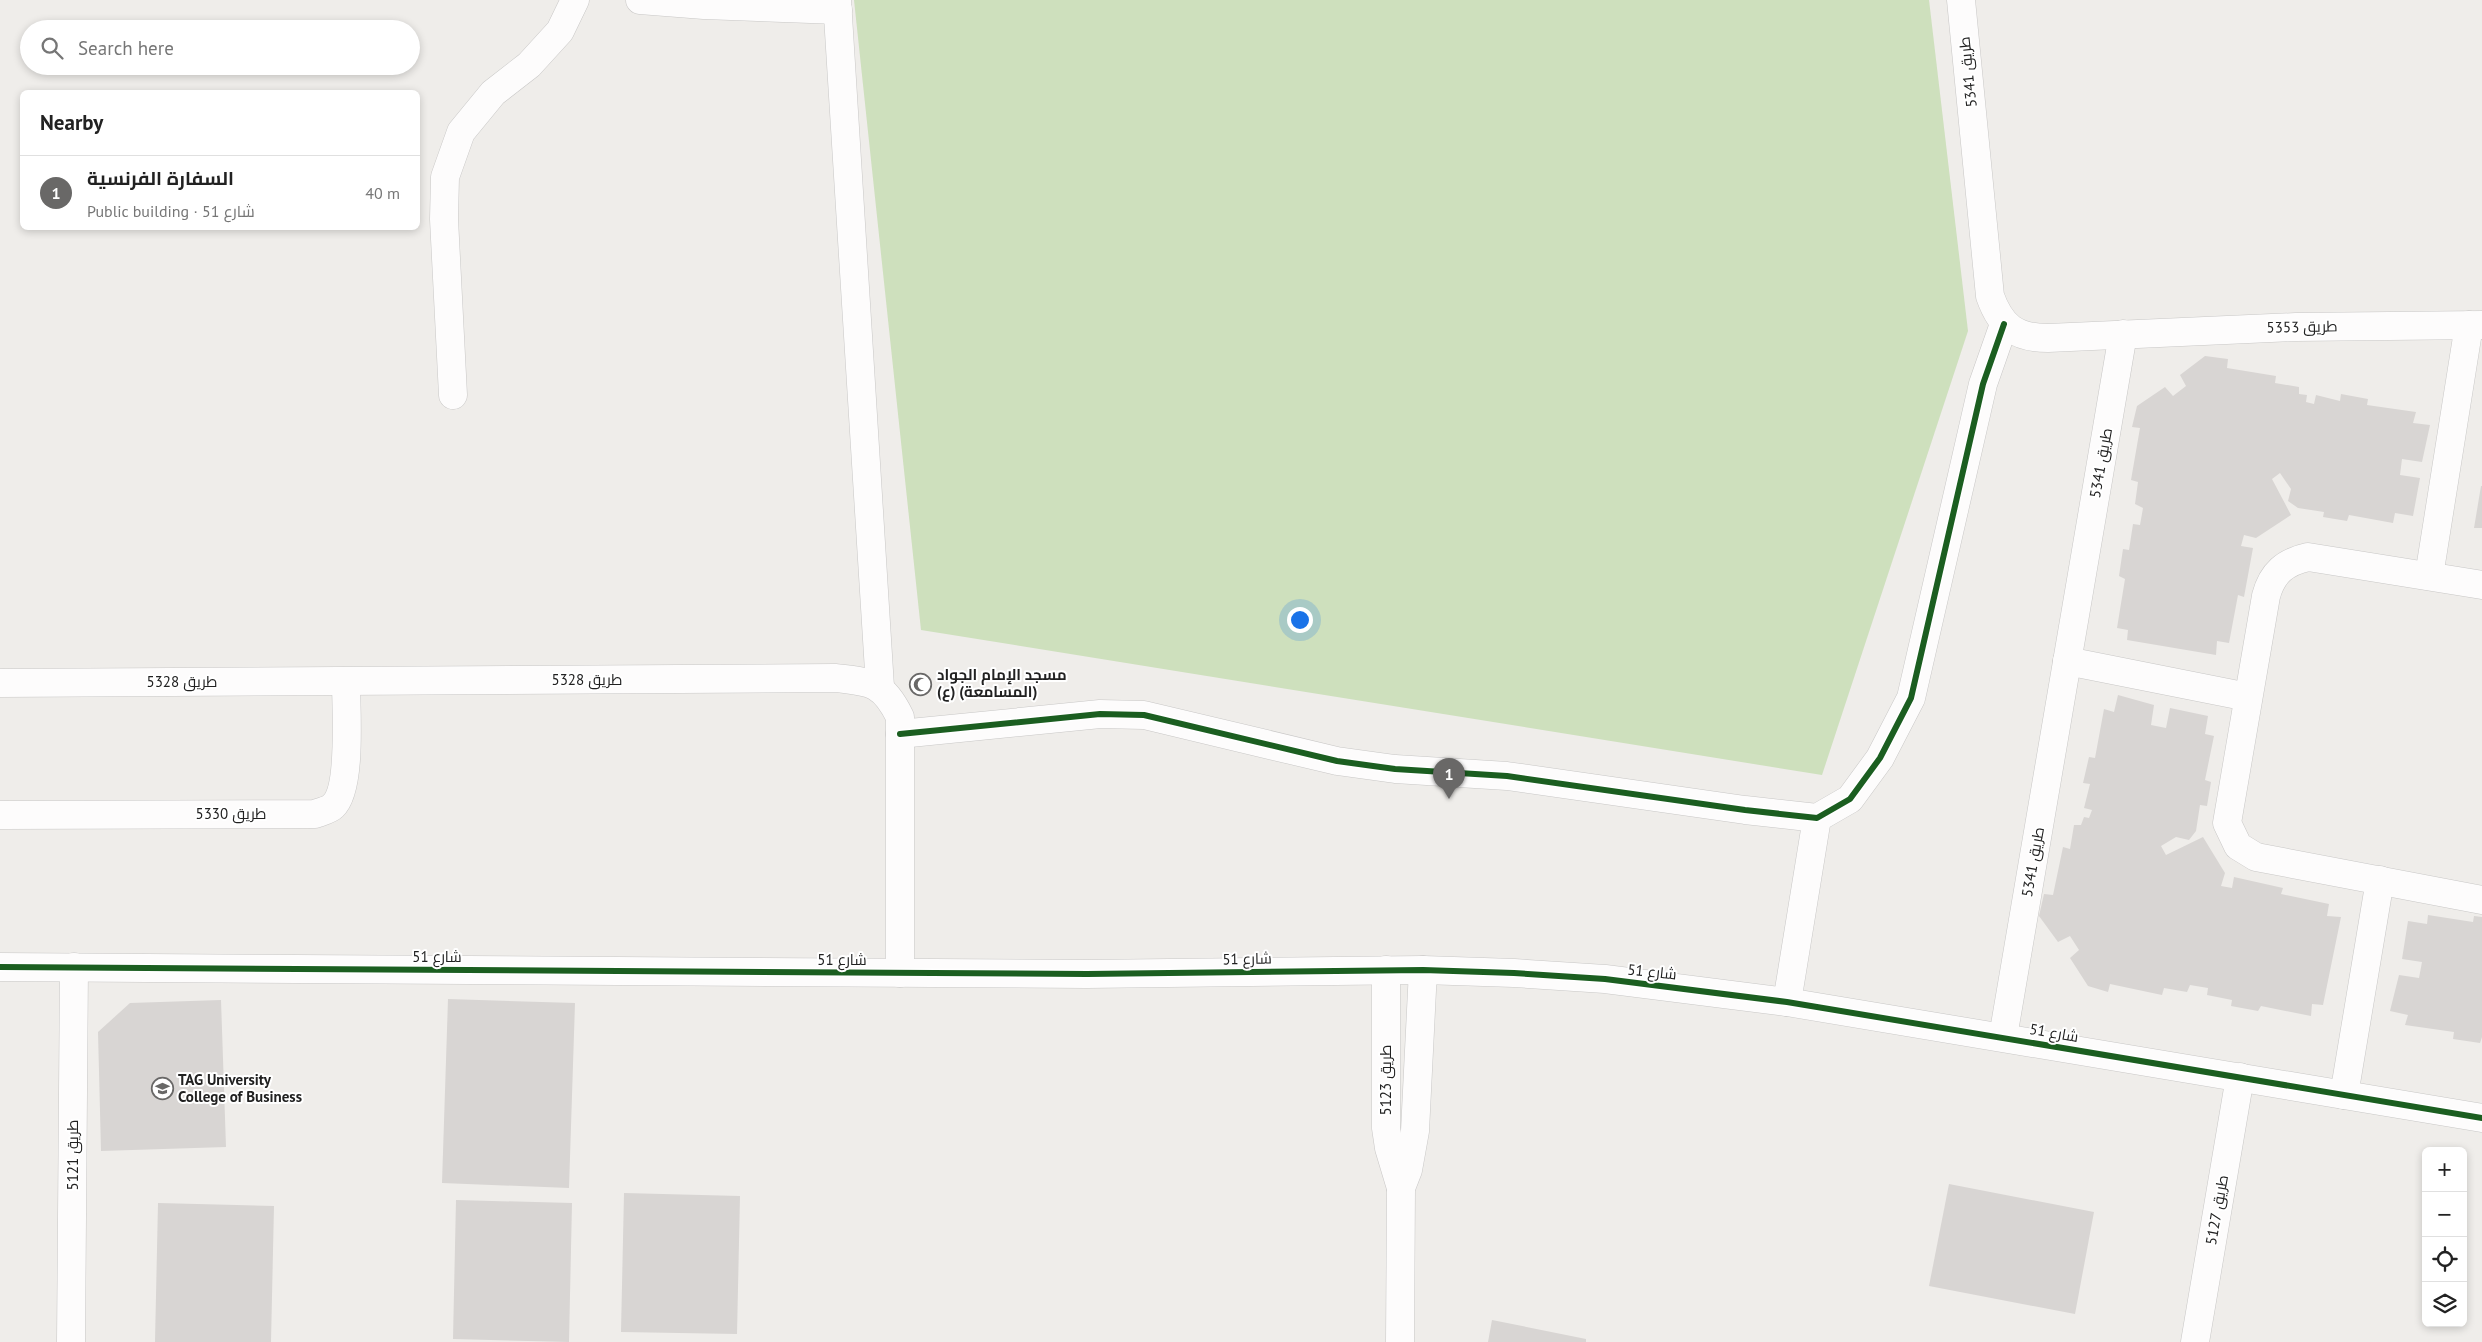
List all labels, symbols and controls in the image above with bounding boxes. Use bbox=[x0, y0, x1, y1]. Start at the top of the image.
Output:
search box bbox=[20, 20, 420, 75]
icon: search bbox=[38, 34, 66, 62]
text: Search here bbox=[78, 36, 174, 60]
street label: طريق 5341 bbox=[1954, 36, 1982, 108]
text: Nearby bbox=[40, 109, 103, 136]
text: السفارة الفرنسية bbox=[87, 166, 234, 190]
text: 1 bbox=[51, 183, 61, 203]
text: 40 m bbox=[365, 183, 400, 203]
text: Public building · شارع 51 bbox=[87, 201, 255, 221]
street label: طريق 5353 bbox=[2266, 316, 2338, 338]
street label: طريق 5341 bbox=[2085, 426, 2117, 500]
your location bbox=[1287, 607, 1313, 633]
place label: مسجد الإمام الجواد (ع) (المسامعة) bbox=[937, 665, 1067, 702]
street label: طريق 5328 bbox=[552, 670, 622, 690]
street label: طريق 5328 bbox=[147, 672, 217, 692]
mosque icon: مسجد الإمام الجواد (ع) (المسامعة) bbox=[909, 672, 933, 696]
pin: 1 bbox=[1433, 758, 1465, 799]
street label: طريق 5330 bbox=[196, 804, 266, 824]
street label: طريق 5341 bbox=[2017, 825, 2049, 899]
street label: شارع 51 bbox=[412, 947, 462, 968]
street label: شارع 51 bbox=[1222, 949, 1272, 970]
street label: شارع 51 bbox=[817, 950, 867, 971]
street label: شارع 51 bbox=[1626, 959, 1678, 986]
street label: شارع 51 bbox=[2028, 1019, 2080, 1048]
street label: طريق 5123 bbox=[1376, 1045, 1396, 1115]
place label: TAG University College of Business bbox=[178, 1070, 302, 1106]
school or university icon: TAG University College of Business bbox=[150, 1077, 174, 1101]
street label: طريق 5121 bbox=[63, 1120, 83, 1190]
map controls bbox=[2422, 1147, 2467, 1327]
button: + bbox=[2422, 1147, 2467, 1192]
street label: طريق 5127 bbox=[2201, 1173, 2233, 1247]
button: − bbox=[2422, 1192, 2467, 1237]
button: locate bbox=[2422, 1237, 2467, 1282]
button: layers bbox=[2422, 1282, 2467, 1327]

